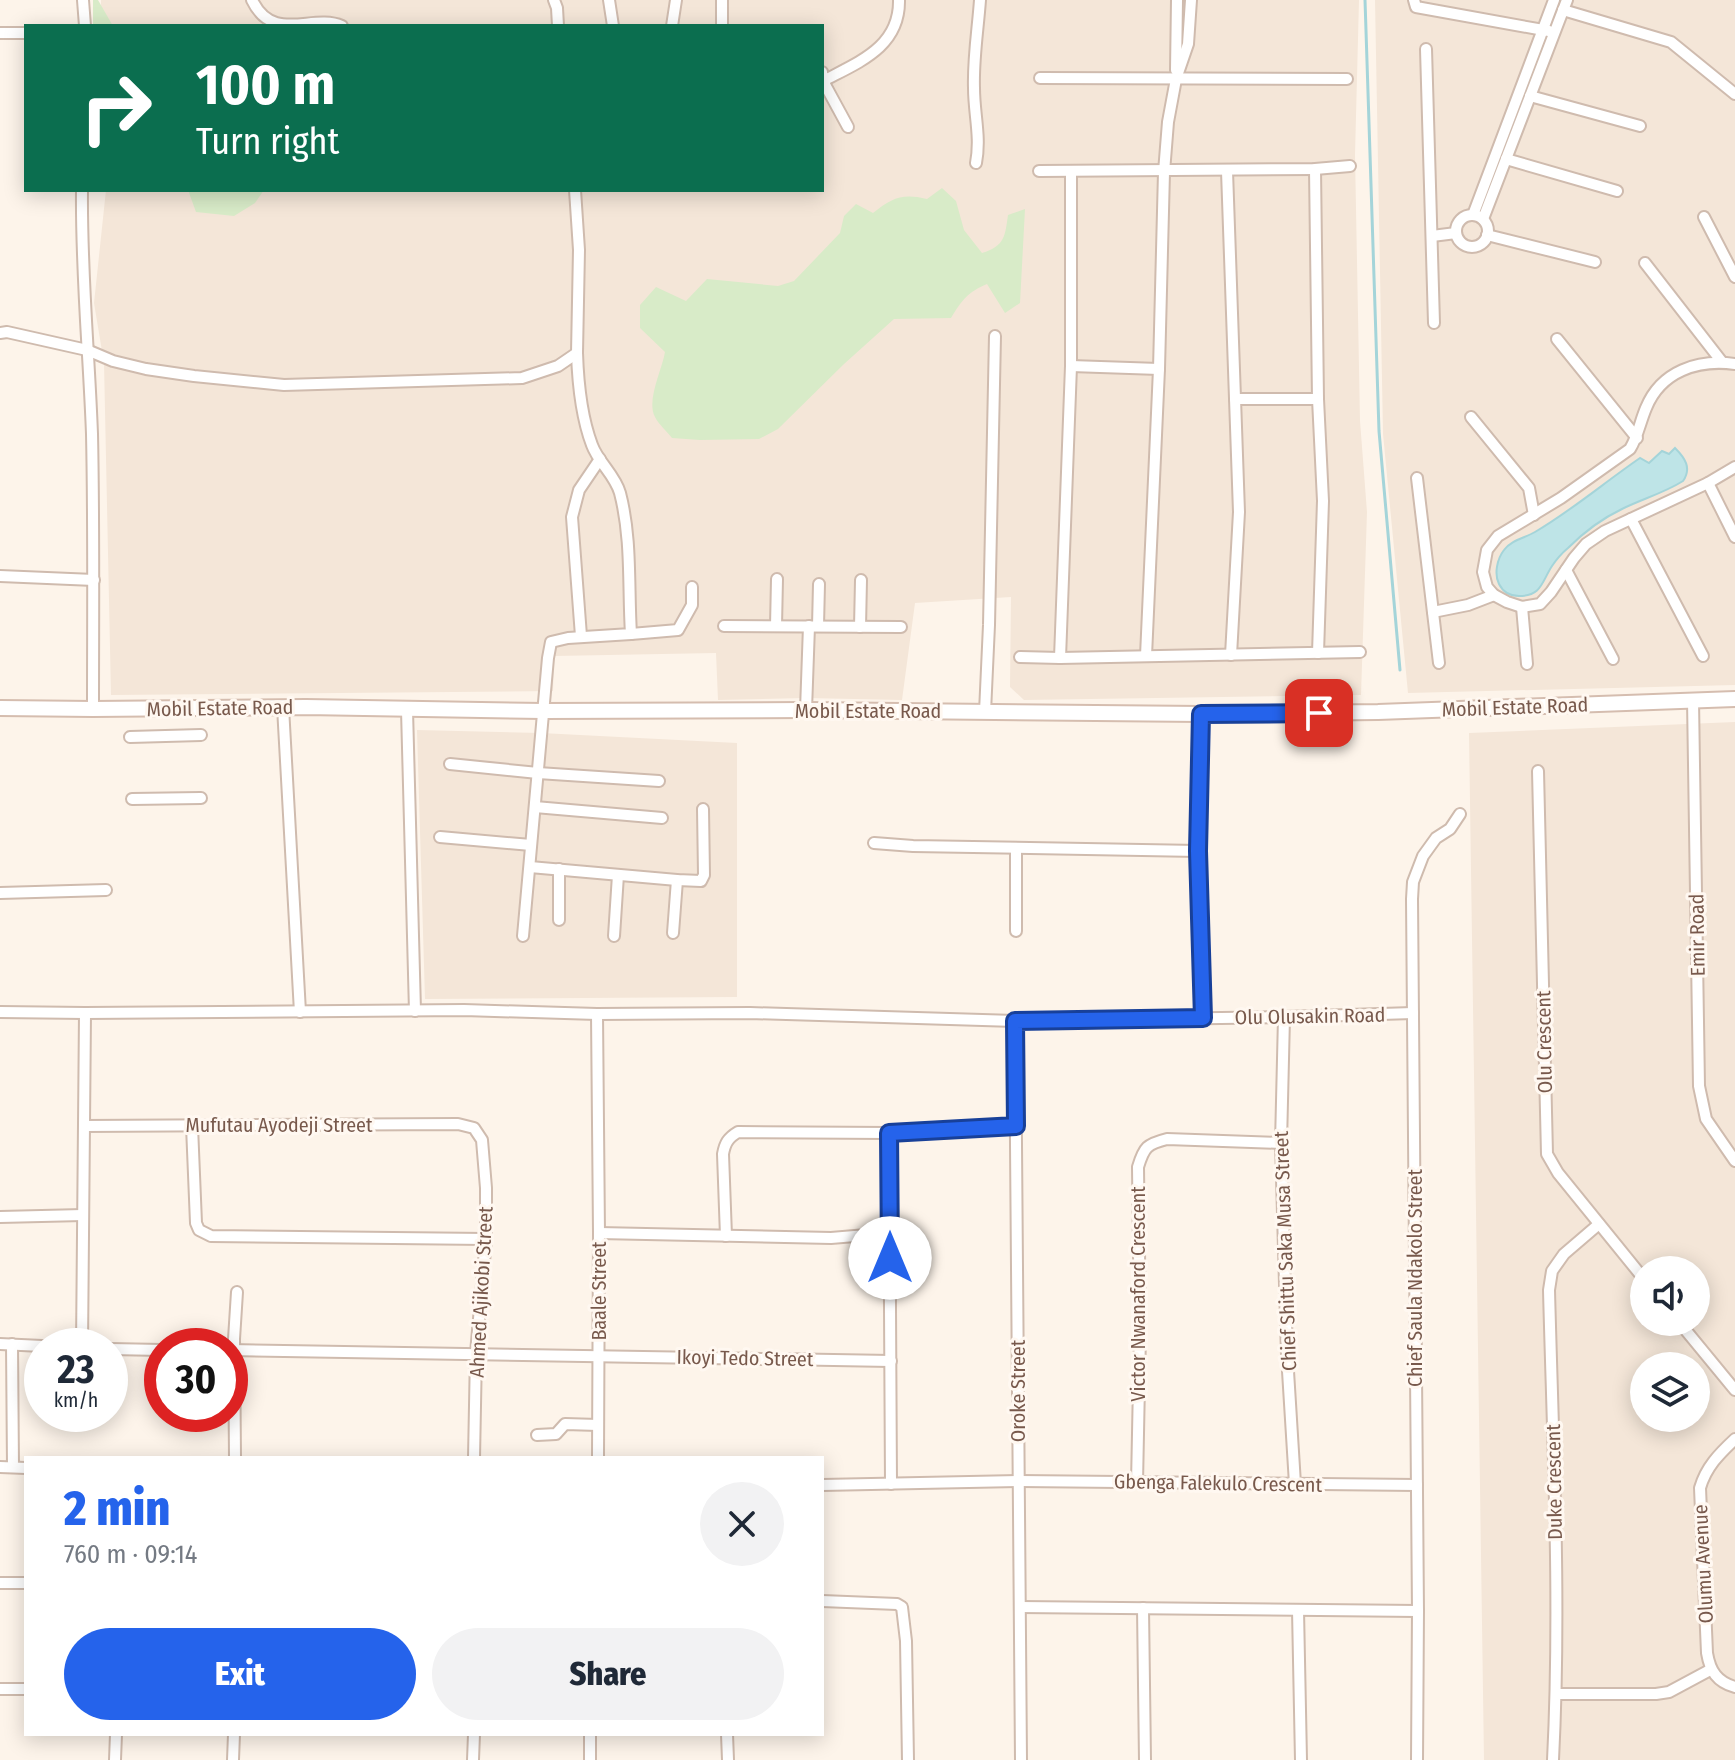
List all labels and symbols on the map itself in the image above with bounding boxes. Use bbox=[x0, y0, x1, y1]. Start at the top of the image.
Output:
pin bbox=[1285, 679, 1353, 747]
street label: Mobil Estate Road bbox=[1441, 692, 1589, 722]
street label: Mobil Estate Road bbox=[146, 695, 294, 721]
street label: Mobil Estate Road bbox=[795, 699, 941, 723]
street label: Emir Road bbox=[1684, 893, 1710, 977]
street label: Olu Crescent bbox=[1531, 990, 1557, 1094]
street label: Olu Olusakin Road bbox=[1235, 1003, 1385, 1029]
street label: Mufutau Ayodeji Street bbox=[185, 1113, 373, 1137]
street label: Chief Shittu Saka Musa Street bbox=[1269, 1130, 1301, 1371]
street label: Chief Saula Ndakolo Street bbox=[1403, 1169, 1427, 1387]
street label: Victor Nwanaford Crescent bbox=[1126, 1186, 1150, 1402]
street label: Ahmed Ajikobi Street bbox=[465, 1205, 497, 1378]
position arrow bbox=[848, 1216, 932, 1300]
street label: Baale Street bbox=[587, 1241, 611, 1341]
speed limit sign: 30 bbox=[144, 1328, 248, 1432]
street label: Oroke Street bbox=[1006, 1339, 1030, 1442]
street label: Ikoyi Tedo Street bbox=[676, 1345, 814, 1371]
street label: Duke Crescent bbox=[1541, 1424, 1567, 1540]
street label: Gbenga Falekulo Crescent bbox=[1114, 1469, 1323, 1497]
street label: Olumu Avenue bbox=[1688, 1504, 1718, 1624]

